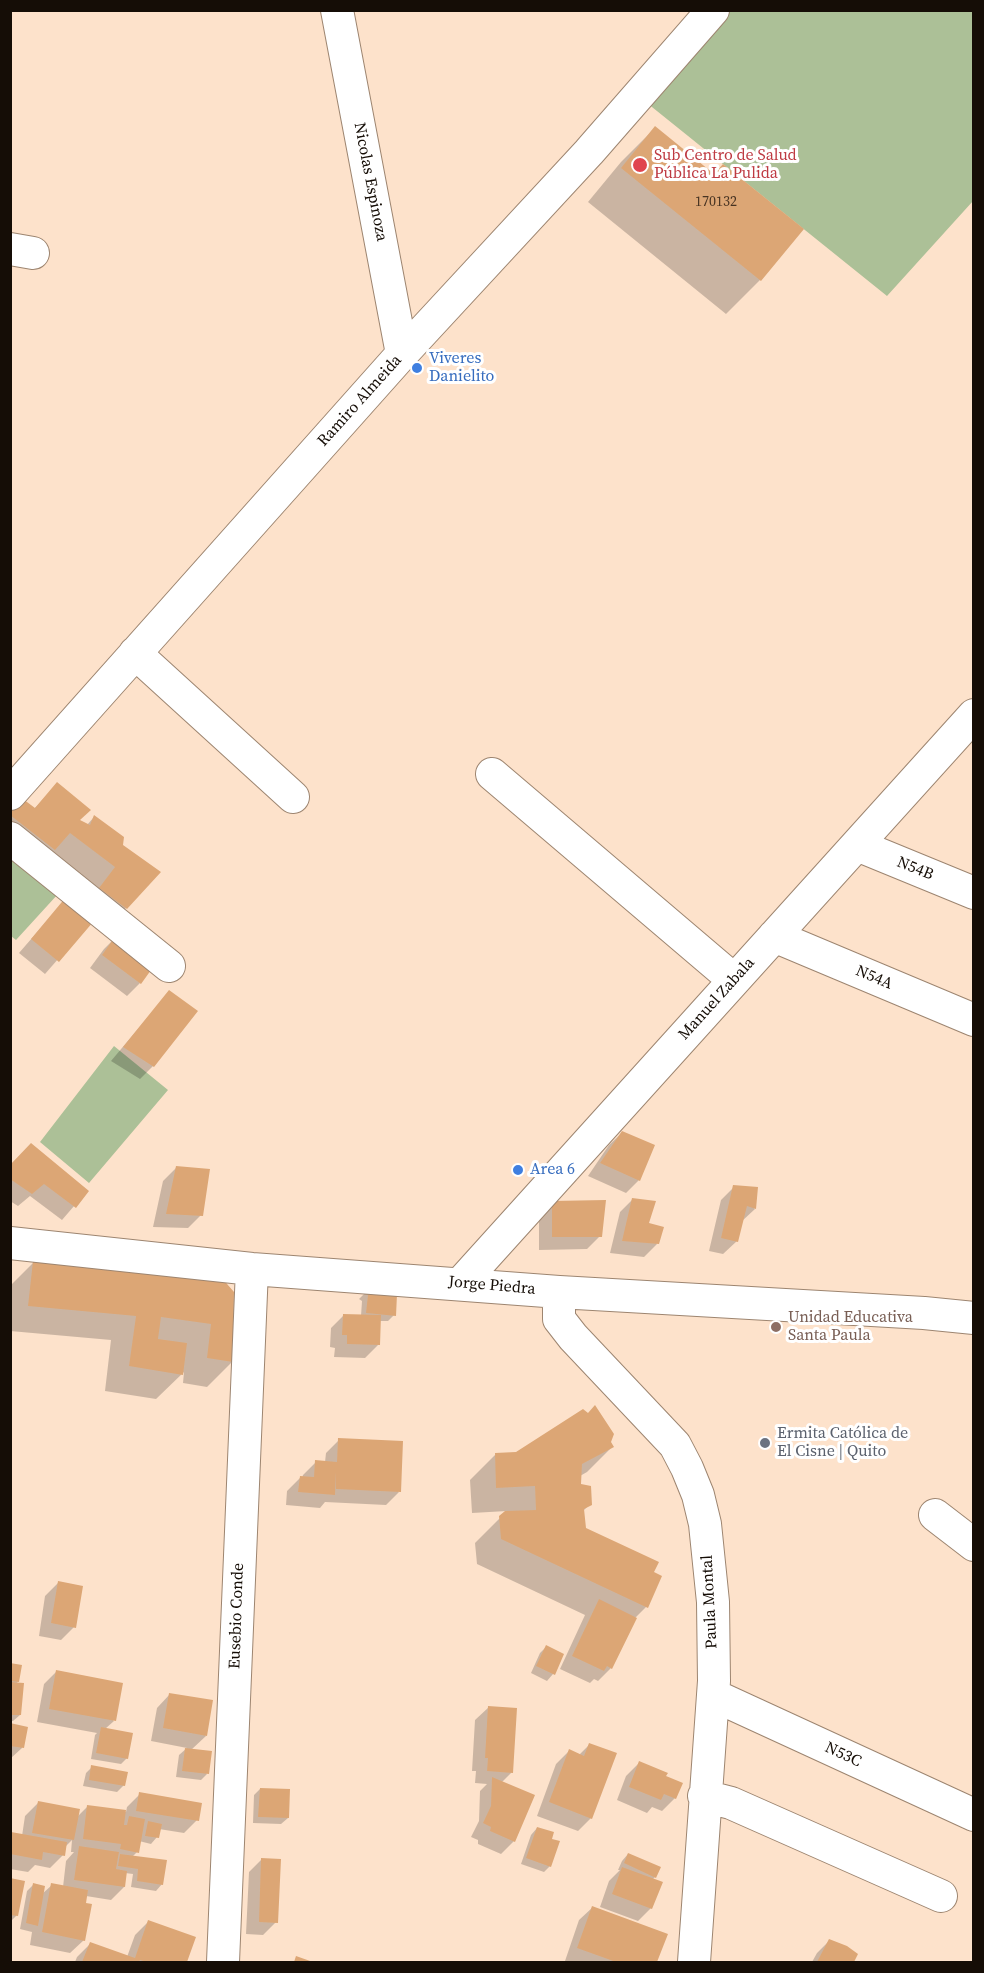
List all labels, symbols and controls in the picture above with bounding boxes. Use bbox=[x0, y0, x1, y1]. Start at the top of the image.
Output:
street label: Nicolas Espinoza bbox=[349, 121, 391, 243]
place label: Sub Centro de Salud Pública La Pulida bbox=[654, 146, 797, 184]
marker: Sub Centro de Salud Pública La Pulida bbox=[631, 156, 649, 174]
house number: 170132 bbox=[695, 194, 737, 210]
place label: Viveres Danielito bbox=[429, 349, 494, 387]
street label: Ramiro Almeida bbox=[314, 351, 406, 451]
marker: Viveres Danielito bbox=[410, 361, 424, 375]
street label: N54B bbox=[894, 853, 936, 885]
street label: Manuel Zabala bbox=[675, 954, 759, 1044]
street label: N54A bbox=[853, 962, 895, 994]
place label: Area 6 bbox=[530, 1160, 575, 1180]
marker: Area 6 bbox=[511, 1163, 525, 1177]
street label: Jorge Piedra bbox=[448, 1273, 536, 1299]
place label: Unidad Educativa Santa Paula bbox=[788, 1308, 913, 1346]
marker: Unidad Educativa Santa Paula bbox=[769, 1320, 783, 1334]
place label: Ermita Católica de El Cisne | Quito bbox=[777, 1424, 908, 1462]
marker: Ermita Católica de El Cisne | Quito bbox=[758, 1436, 772, 1450]
street label: Paula Montal bbox=[698, 1555, 722, 1649]
street label: Eusebio Conde bbox=[226, 1563, 248, 1669]
street label: N53C bbox=[822, 1738, 864, 1772]

